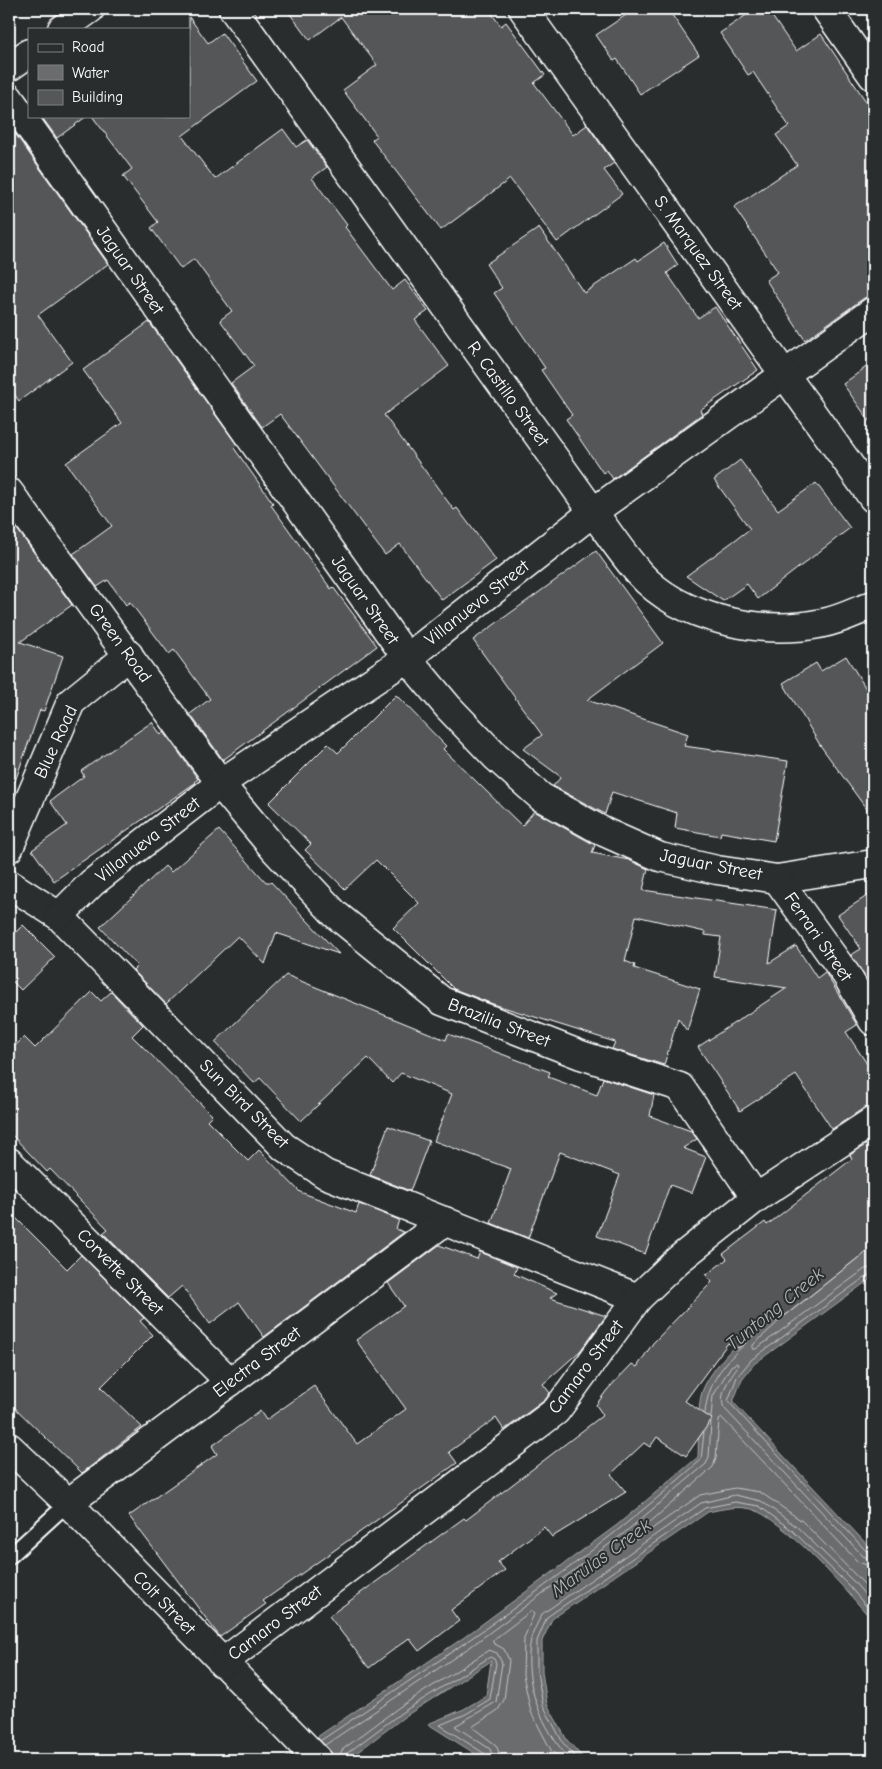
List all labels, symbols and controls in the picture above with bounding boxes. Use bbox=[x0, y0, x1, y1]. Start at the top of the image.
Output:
legend bbox=[28, 28, 190, 118]
text: Road bbox=[72, 38, 104, 56]
text: Water bbox=[72, 64, 109, 82]
text: Building bbox=[72, 88, 123, 106]
street label: S. Marquez Street bbox=[649, 192, 747, 315]
street label: Jaguar Street bbox=[92, 221, 169, 319]
street label: R. Castillo Street bbox=[463, 337, 554, 451]
street label: Jaguar Street bbox=[327, 551, 404, 649]
street label: Villanueva Street bbox=[421, 555, 534, 650]
street label: Green Road bbox=[84, 599, 156, 687]
street label: Blue Road bbox=[30, 702, 82, 782]
street label: Villanueva Street bbox=[92, 792, 205, 887]
street label: Jaguar Street bbox=[658, 845, 765, 885]
street label: Ferrari Street bbox=[780, 888, 857, 986]
street label: Brazilia Street bbox=[445, 994, 554, 1052]
street label: Sun Bird Street bbox=[195, 1055, 294, 1154]
street label: Corvette Street bbox=[72, 1224, 168, 1320]
water label: Tuntong Creek bbox=[722, 1262, 829, 1355]
street label: Camaro Street bbox=[544, 1315, 629, 1418]
street label: Electra Street bbox=[209, 1322, 306, 1402]
water label: Marulas Creek bbox=[546, 1514, 656, 1602]
street label: Colt Street bbox=[128, 1567, 200, 1640]
street label: Camaro Street bbox=[224, 1580, 327, 1665]

